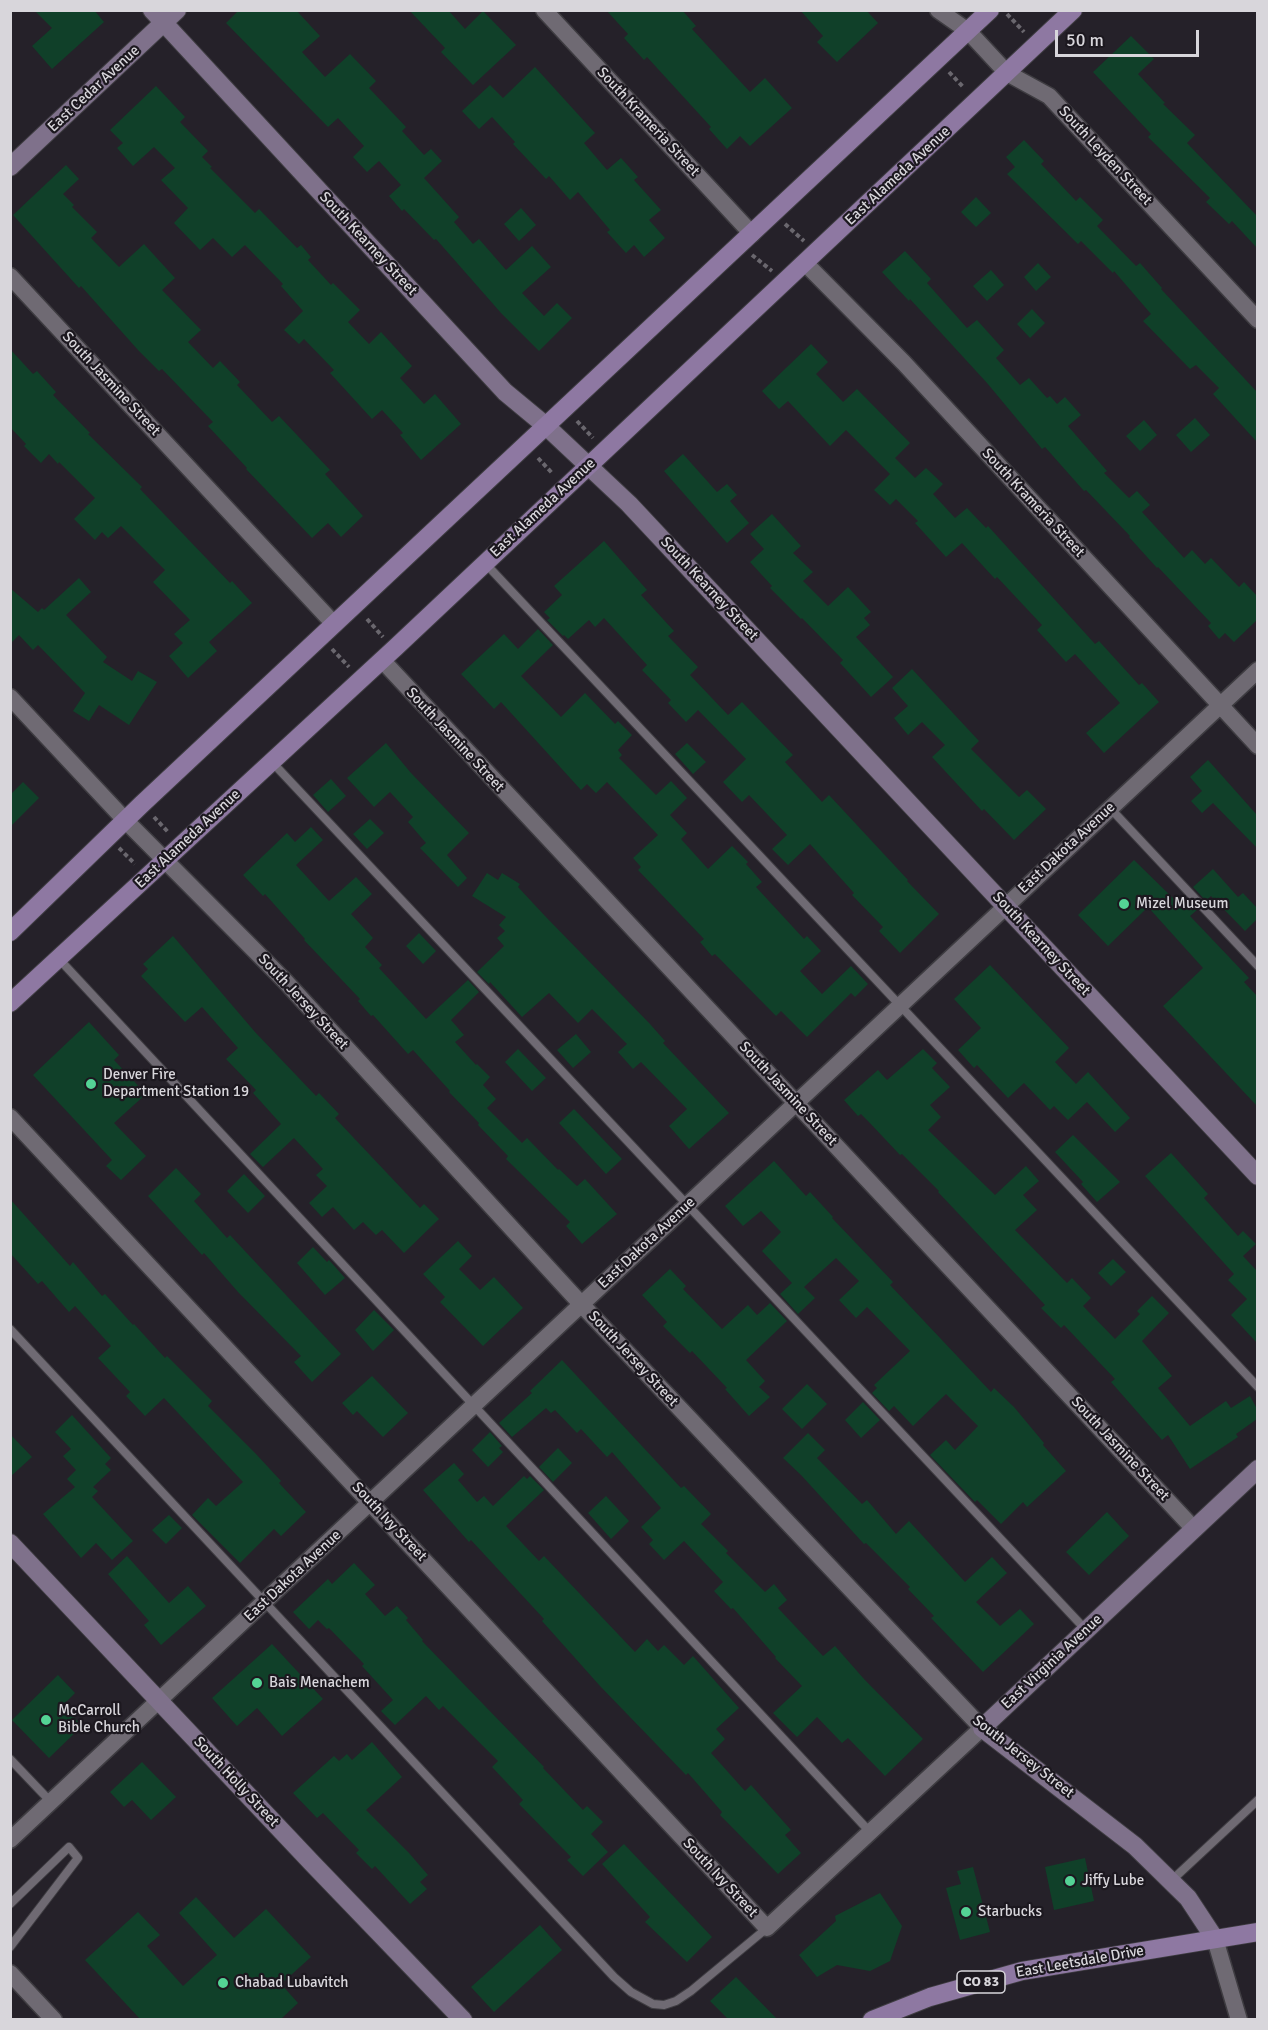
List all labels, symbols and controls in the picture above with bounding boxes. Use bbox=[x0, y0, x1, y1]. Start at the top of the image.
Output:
scale bar bbox=[1058, 18, 1202, 56]
text: 50 m bbox=[1066, 29, 1104, 51]
street label: East Cedar Avenue bbox=[44, 42, 144, 136]
street label: South Krameria Street bbox=[593, 64, 703, 180]
street label: South Leyden Street bbox=[1055, 103, 1155, 209]
street label: East Alameda Avenue bbox=[842, 123, 954, 229]
street label: South Kearney Street bbox=[315, 188, 421, 300]
street label: South Jasmine Street bbox=[58, 328, 164, 440]
street label: South Krameria Street bbox=[978, 445, 1088, 561]
street label: East Alameda Avenue bbox=[487, 455, 599, 561]
street label: South Kearney Street bbox=[656, 533, 762, 645]
street label: South Jasmine Street bbox=[402, 684, 508, 796]
street label: East Alameda Avenue bbox=[132, 786, 244, 892]
street label: East Dakota Avenue bbox=[1015, 798, 1119, 898]
street label: South Kearney Street bbox=[988, 888, 1094, 1000]
place label: Mizel Museum bbox=[1136, 895, 1228, 913]
marker: Mizel Museum bbox=[1117, 897, 1131, 911]
street label: South Jersey Street bbox=[254, 950, 352, 1054]
street label: South Jasmine Street bbox=[735, 1038, 841, 1150]
place label: Denver Fire Department Station 19 bbox=[103, 1066, 249, 1101]
marker: Denver Fire Department Station 19 bbox=[84, 1077, 98, 1091]
street label: East Dakota Avenue bbox=[595, 1193, 699, 1293]
street label: South Jersey Street bbox=[584, 1307, 682, 1411]
street label: South Jasmine Street bbox=[1067, 1393, 1173, 1505]
street label: South Ivy Street bbox=[348, 1479, 430, 1565]
street label: East Dakota Avenue bbox=[241, 1526, 345, 1626]
street label: East Virginia Avenue bbox=[998, 1611, 1106, 1713]
place label: Bais Menachem bbox=[269, 1674, 370, 1692]
marker: Bais Menachem bbox=[250, 1676, 264, 1690]
place label: McCarroll Bible Church bbox=[58, 1702, 140, 1737]
street label: South Jersey Street bbox=[969, 1712, 1077, 1802]
marker: McCarroll Bible Church bbox=[39, 1713, 53, 1727]
street label: South Holly Street bbox=[190, 1733, 282, 1831]
street label: South Ivy Street bbox=[679, 1835, 761, 1921]
place label: Jiffy Lube bbox=[1082, 1872, 1144, 1890]
marker: Jiffy Lube bbox=[1063, 1874, 1077, 1888]
place label: Starbucks bbox=[978, 1903, 1042, 1921]
marker: Starbucks bbox=[959, 1905, 973, 1919]
street label: East Leetsdale Drive bbox=[1015, 1942, 1145, 1982]
road number: CO 83 bbox=[957, 1971, 1005, 1993]
place label: Chabad Lubavitch bbox=[235, 1974, 348, 1992]
marker: Chabad Lubavitch bbox=[216, 1976, 230, 1990]

